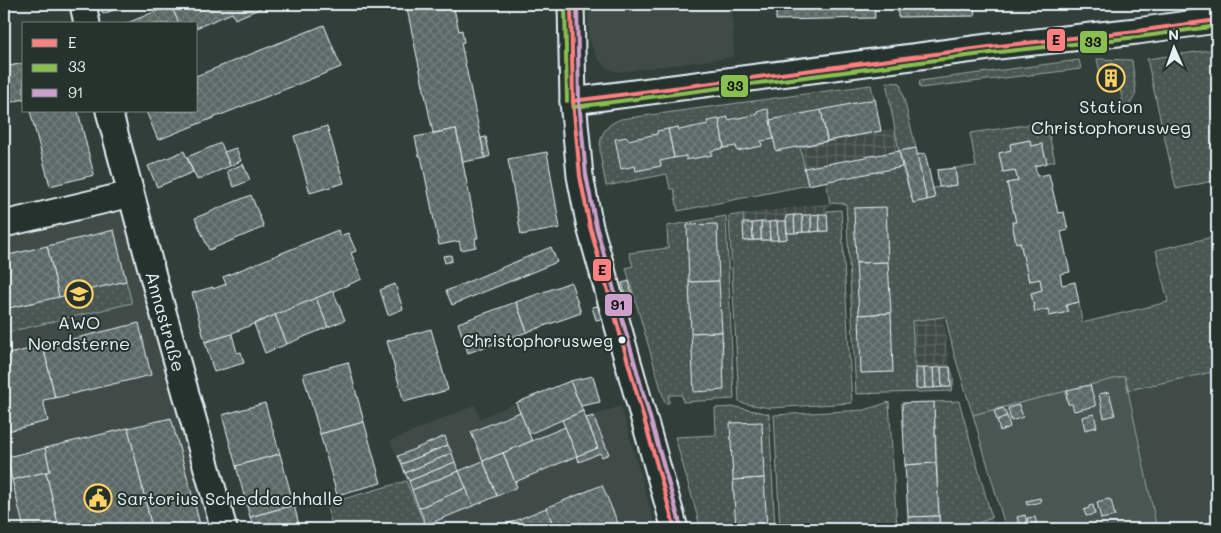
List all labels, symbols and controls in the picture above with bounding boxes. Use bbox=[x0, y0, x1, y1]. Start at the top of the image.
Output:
legend bbox=[22, 22, 198, 112]
north arrow bbox=[1148, 22, 1198, 72]
text: N bbox=[1168, 25, 1179, 44]
line badge: E bbox=[1046, 28, 1066, 52]
text: E bbox=[1052, 30, 1061, 49]
line badge: 33 bbox=[1079, 30, 1108, 54]
text: E bbox=[68, 32, 77, 52]
text: 33 bbox=[1085, 32, 1101, 51]
text: 33 bbox=[68, 56, 86, 76]
building icon: Station Christophorusweg bbox=[1096, 63, 1126, 93]
line badge: 33 bbox=[720, 74, 749, 98]
text: 33 bbox=[727, 76, 743, 95]
text: 91 bbox=[68, 82, 84, 102]
place label: Station Christophorusweg bbox=[1031, 94, 1191, 139]
line badge: E bbox=[592, 258, 612, 282]
text: E bbox=[598, 260, 607, 279]
street label: Annastraße bbox=[140, 269, 191, 374]
school or university icon: AWO Nordsterne bbox=[64, 279, 94, 309]
line badge: 91 bbox=[604, 293, 633, 317]
text: 91 bbox=[611, 295, 625, 314]
place label: AWO Nordsterne bbox=[28, 310, 130, 355]
place label: Christophorusweg bbox=[462, 329, 613, 351]
marker: Christophorusweg bbox=[617, 335, 627, 345]
public building icon: Sartorius Scheddachhalle bbox=[83, 483, 113, 513]
place label: Sartorius Scheddachhalle bbox=[117, 486, 343, 510]

